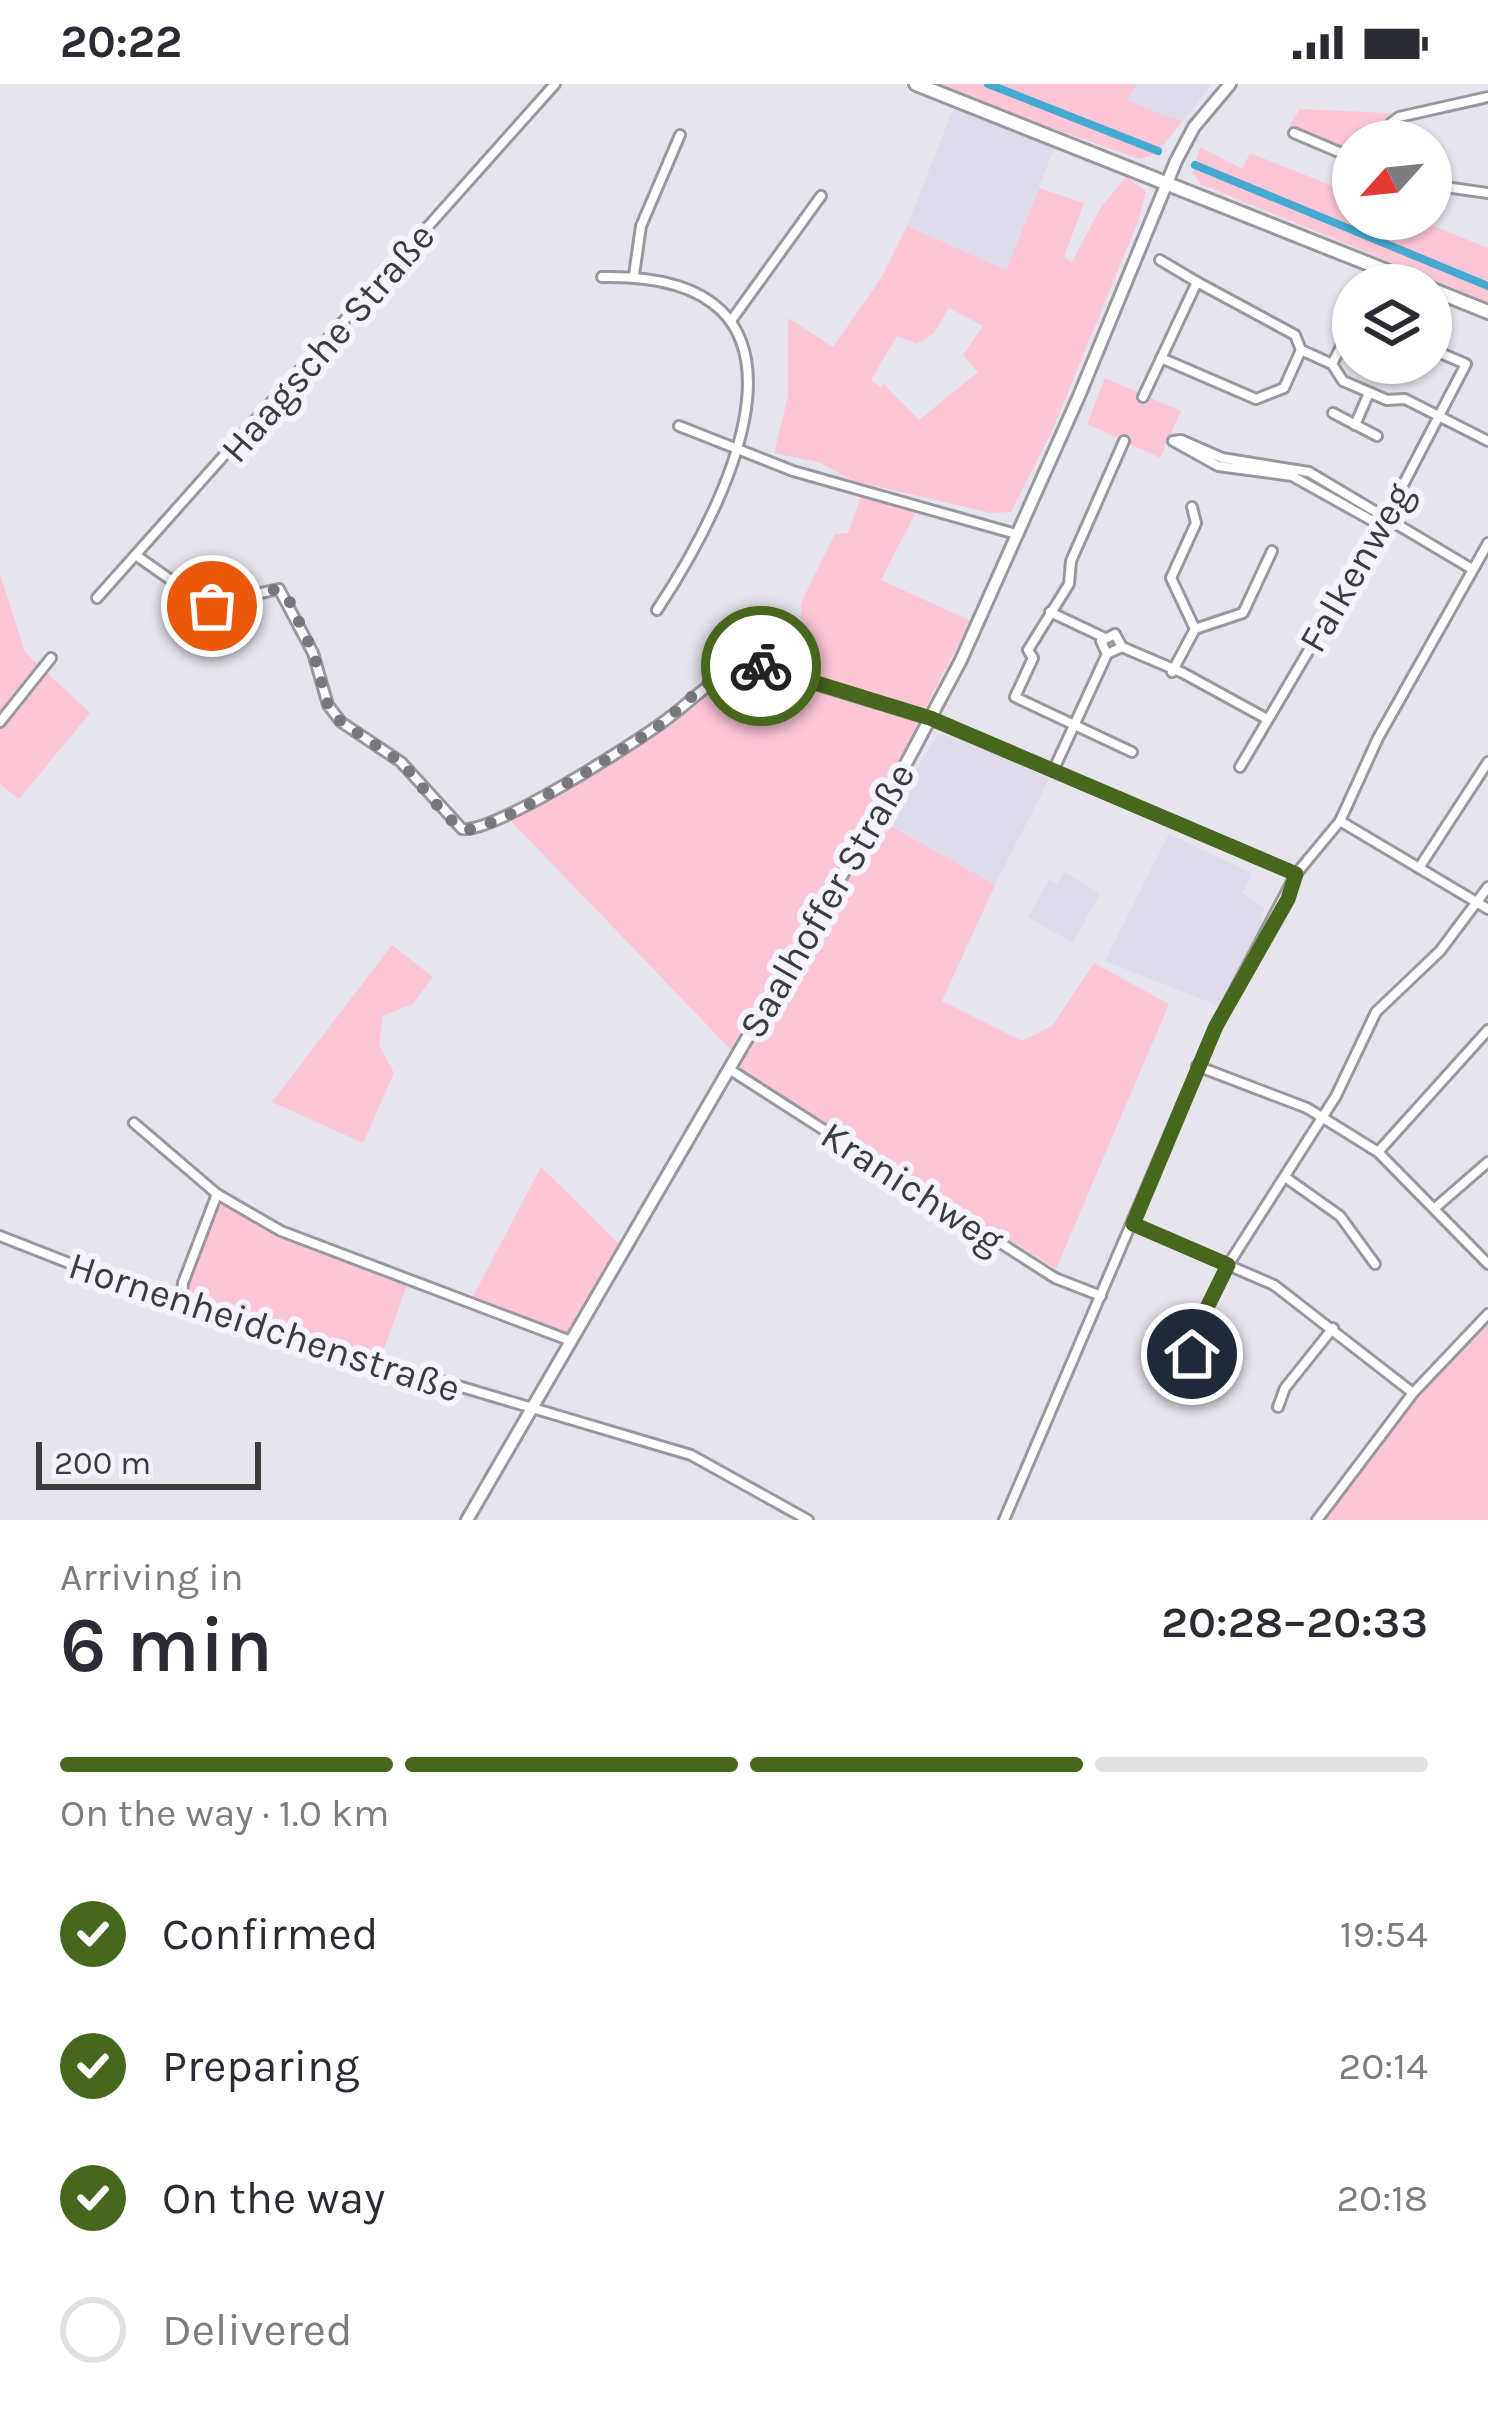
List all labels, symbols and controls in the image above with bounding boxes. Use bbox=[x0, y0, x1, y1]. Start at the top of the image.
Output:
text: 20:22 bbox=[60, 16, 182, 68]
north arrow bbox=[1332, 120, 1452, 240]
map controls bbox=[1332, 120, 1452, 384]
street label: Haagsche Straße bbox=[211, 214, 444, 472]
button: layers bbox=[1332, 264, 1452, 384]
street label: Falkenweg bbox=[1289, 475, 1423, 660]
pin bbox=[161, 555, 263, 657]
icon: bag bbox=[179, 573, 245, 639]
courier bbox=[701, 606, 821, 726]
icon: bike bbox=[728, 633, 794, 699]
street label: Saalhoffer Straße bbox=[729, 755, 924, 1046]
street label: Kranichweg bbox=[813, 1112, 1012, 1264]
street label: Hornenheidchenstraße bbox=[63, 1242, 466, 1412]
pin bbox=[1141, 1303, 1243, 1405]
icon: home bbox=[1159, 1321, 1225, 1387]
scale bar bbox=[36, 1436, 261, 1489]
text: 200 m bbox=[54, 1444, 151, 1482]
text: Arriving in bbox=[60, 1554, 243, 1600]
text: 20:28–20:33 bbox=[1161, 1596, 1428, 1648]
text: 6 min bbox=[60, 1599, 273, 1691]
text: On the way · 1.0 km bbox=[60, 1790, 390, 1836]
icon: check bbox=[60, 1901, 126, 1967]
text: Confirmed bbox=[162, 1908, 378, 1960]
text: 19:54 bbox=[1340, 1911, 1428, 1957]
icon: check bbox=[60, 2033, 126, 2099]
text: Preparing bbox=[162, 2040, 360, 2092]
text: 20:14 bbox=[1339, 2043, 1428, 2089]
icon: check bbox=[60, 2165, 126, 2231]
text: On the way bbox=[162, 2172, 385, 2224]
text: 20:18 bbox=[1336, 2175, 1428, 2221]
text: Delivered bbox=[162, 2304, 353, 2356]

